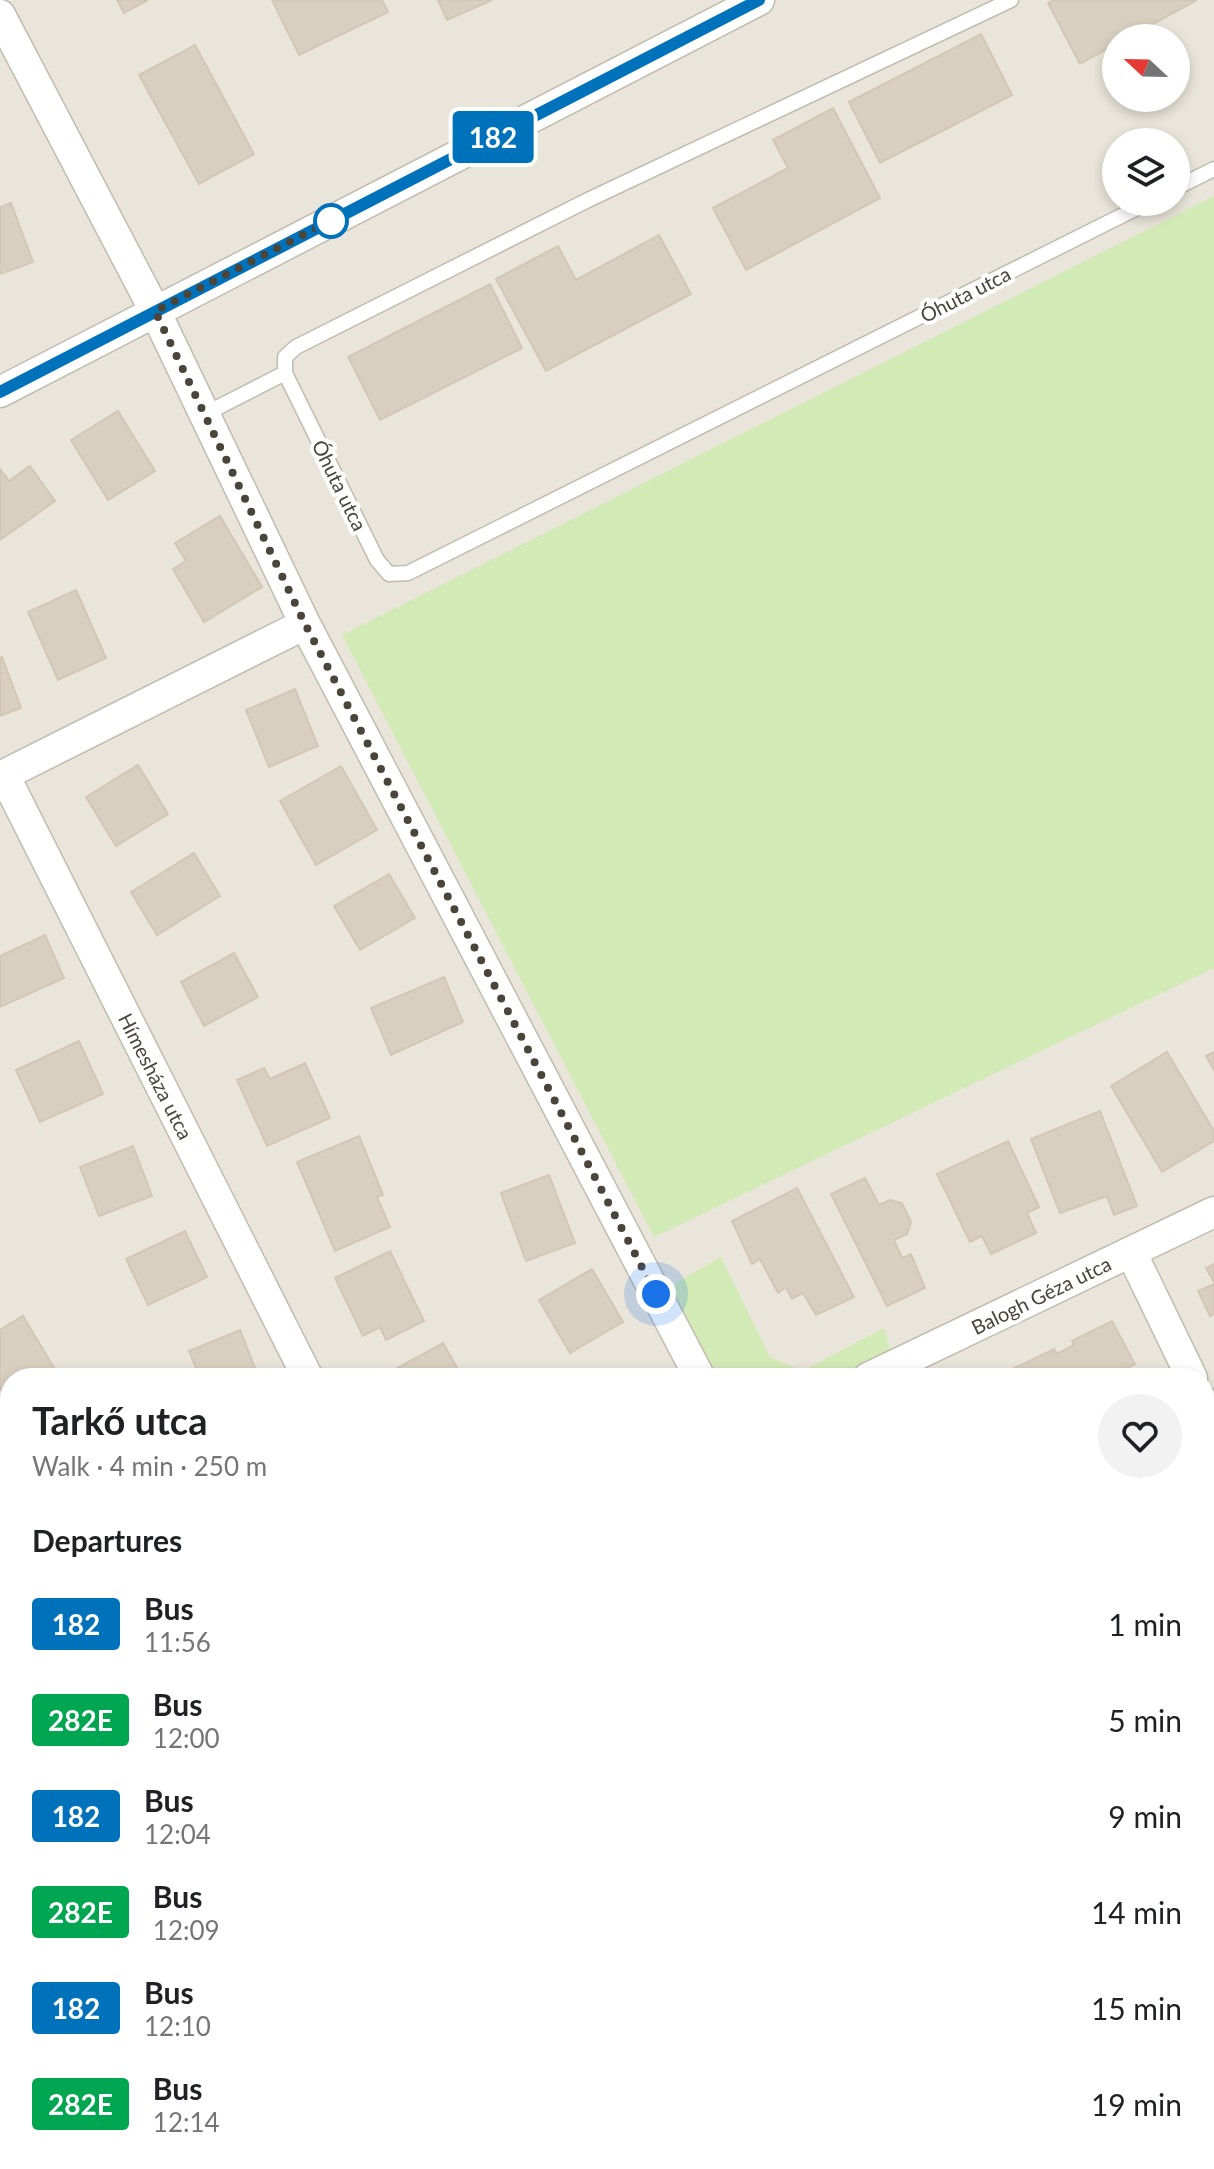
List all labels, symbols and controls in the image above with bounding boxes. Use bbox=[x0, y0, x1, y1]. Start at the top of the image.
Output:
north arrow bbox=[1102, 24, 1190, 112]
map controls bbox=[1102, 24, 1190, 216]
line badge: 182 bbox=[447, 111, 539, 163]
text: 182 bbox=[469, 120, 517, 154]
button: layers bbox=[1102, 128, 1190, 216]
unlabelled marker bbox=[314, 204, 348, 238]
street label: Óhuta utca bbox=[916, 261, 1014, 327]
street label: Óhuta utca bbox=[308, 436, 372, 534]
street label: Hímesháza utca bbox=[114, 1009, 198, 1143]
street label: Balogh Géza utca bbox=[967, 1251, 1115, 1339]
your location bbox=[636, 1274, 676, 1314]
button: heart bbox=[1098, 1394, 1182, 1478]
text: Tarkő utca bbox=[32, 1397, 207, 1443]
text: Walk · 4 min · 250 m bbox=[32, 1450, 267, 1482]
text: Departures bbox=[32, 1522, 182, 1558]
text: Bus bbox=[144, 1590, 194, 1626]
text: 1 min bbox=[1108, 1606, 1182, 1642]
text: 182 bbox=[52, 1607, 100, 1641]
text: 11:56 bbox=[144, 1626, 211, 1658]
text: Bus bbox=[153, 1686, 202, 1722]
text: 5 min bbox=[1108, 1702, 1182, 1738]
text: 282E bbox=[48, 1703, 113, 1737]
text: 12:00 bbox=[153, 1722, 220, 1754]
text: Bus bbox=[144, 1782, 194, 1818]
text: 9 min bbox=[1108, 1798, 1182, 1834]
text: 182 bbox=[52, 1799, 100, 1833]
text: 12:04 bbox=[144, 1818, 211, 1850]
text: Bus bbox=[153, 1878, 202, 1914]
text: 14 min bbox=[1091, 1894, 1182, 1930]
text: 282E bbox=[48, 1895, 113, 1929]
text: 12:09 bbox=[153, 1914, 220, 1946]
text: Bus bbox=[144, 1974, 194, 2010]
text: 15 min bbox=[1091, 1990, 1182, 2026]
text: 182 bbox=[52, 1991, 100, 2025]
text: 12:10 bbox=[144, 2010, 211, 2042]
text: Bus bbox=[153, 2070, 202, 2106]
text: 19 min bbox=[1091, 2086, 1182, 2122]
text: 282E bbox=[48, 2087, 113, 2121]
text: 12:14 bbox=[153, 2106, 220, 2138]

